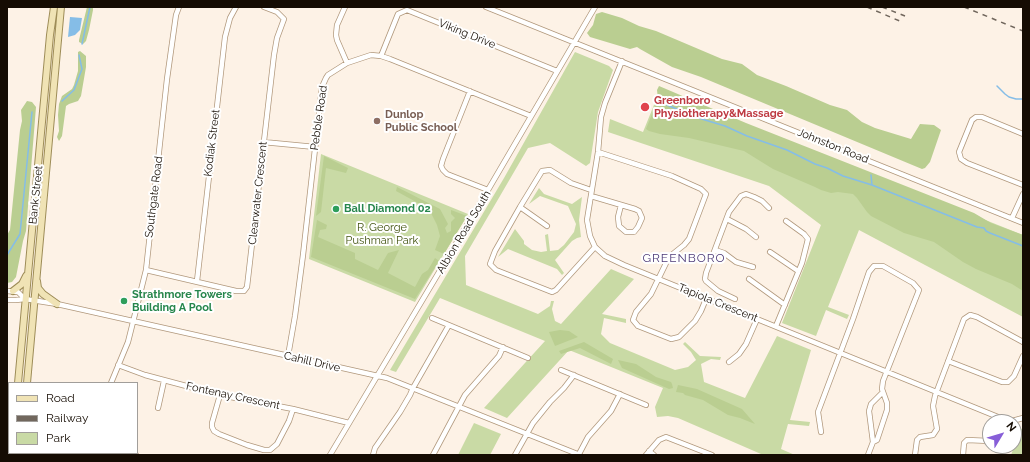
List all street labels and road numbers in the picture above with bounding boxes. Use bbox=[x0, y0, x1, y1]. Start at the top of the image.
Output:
street label: Viking Drive bbox=[437, 17, 497, 51]
street label: Pebble Road bbox=[308, 85, 330, 151]
street label: Kodiak Street bbox=[201, 109, 223, 177]
street label: Johnston Road bbox=[795, 126, 871, 166]
street label: Clearwater Crescent bbox=[246, 141, 270, 245]
street label: Southgate Road bbox=[142, 156, 166, 238]
street label: Bank Street bbox=[26, 165, 46, 225]
street label: Albion Road South bbox=[434, 188, 494, 276]
street label: Tapiola Crescent bbox=[676, 281, 760, 325]
street label: Cahill Drive bbox=[283, 349, 341, 375]
street label: Fontenay Crescent bbox=[185, 380, 281, 412]

